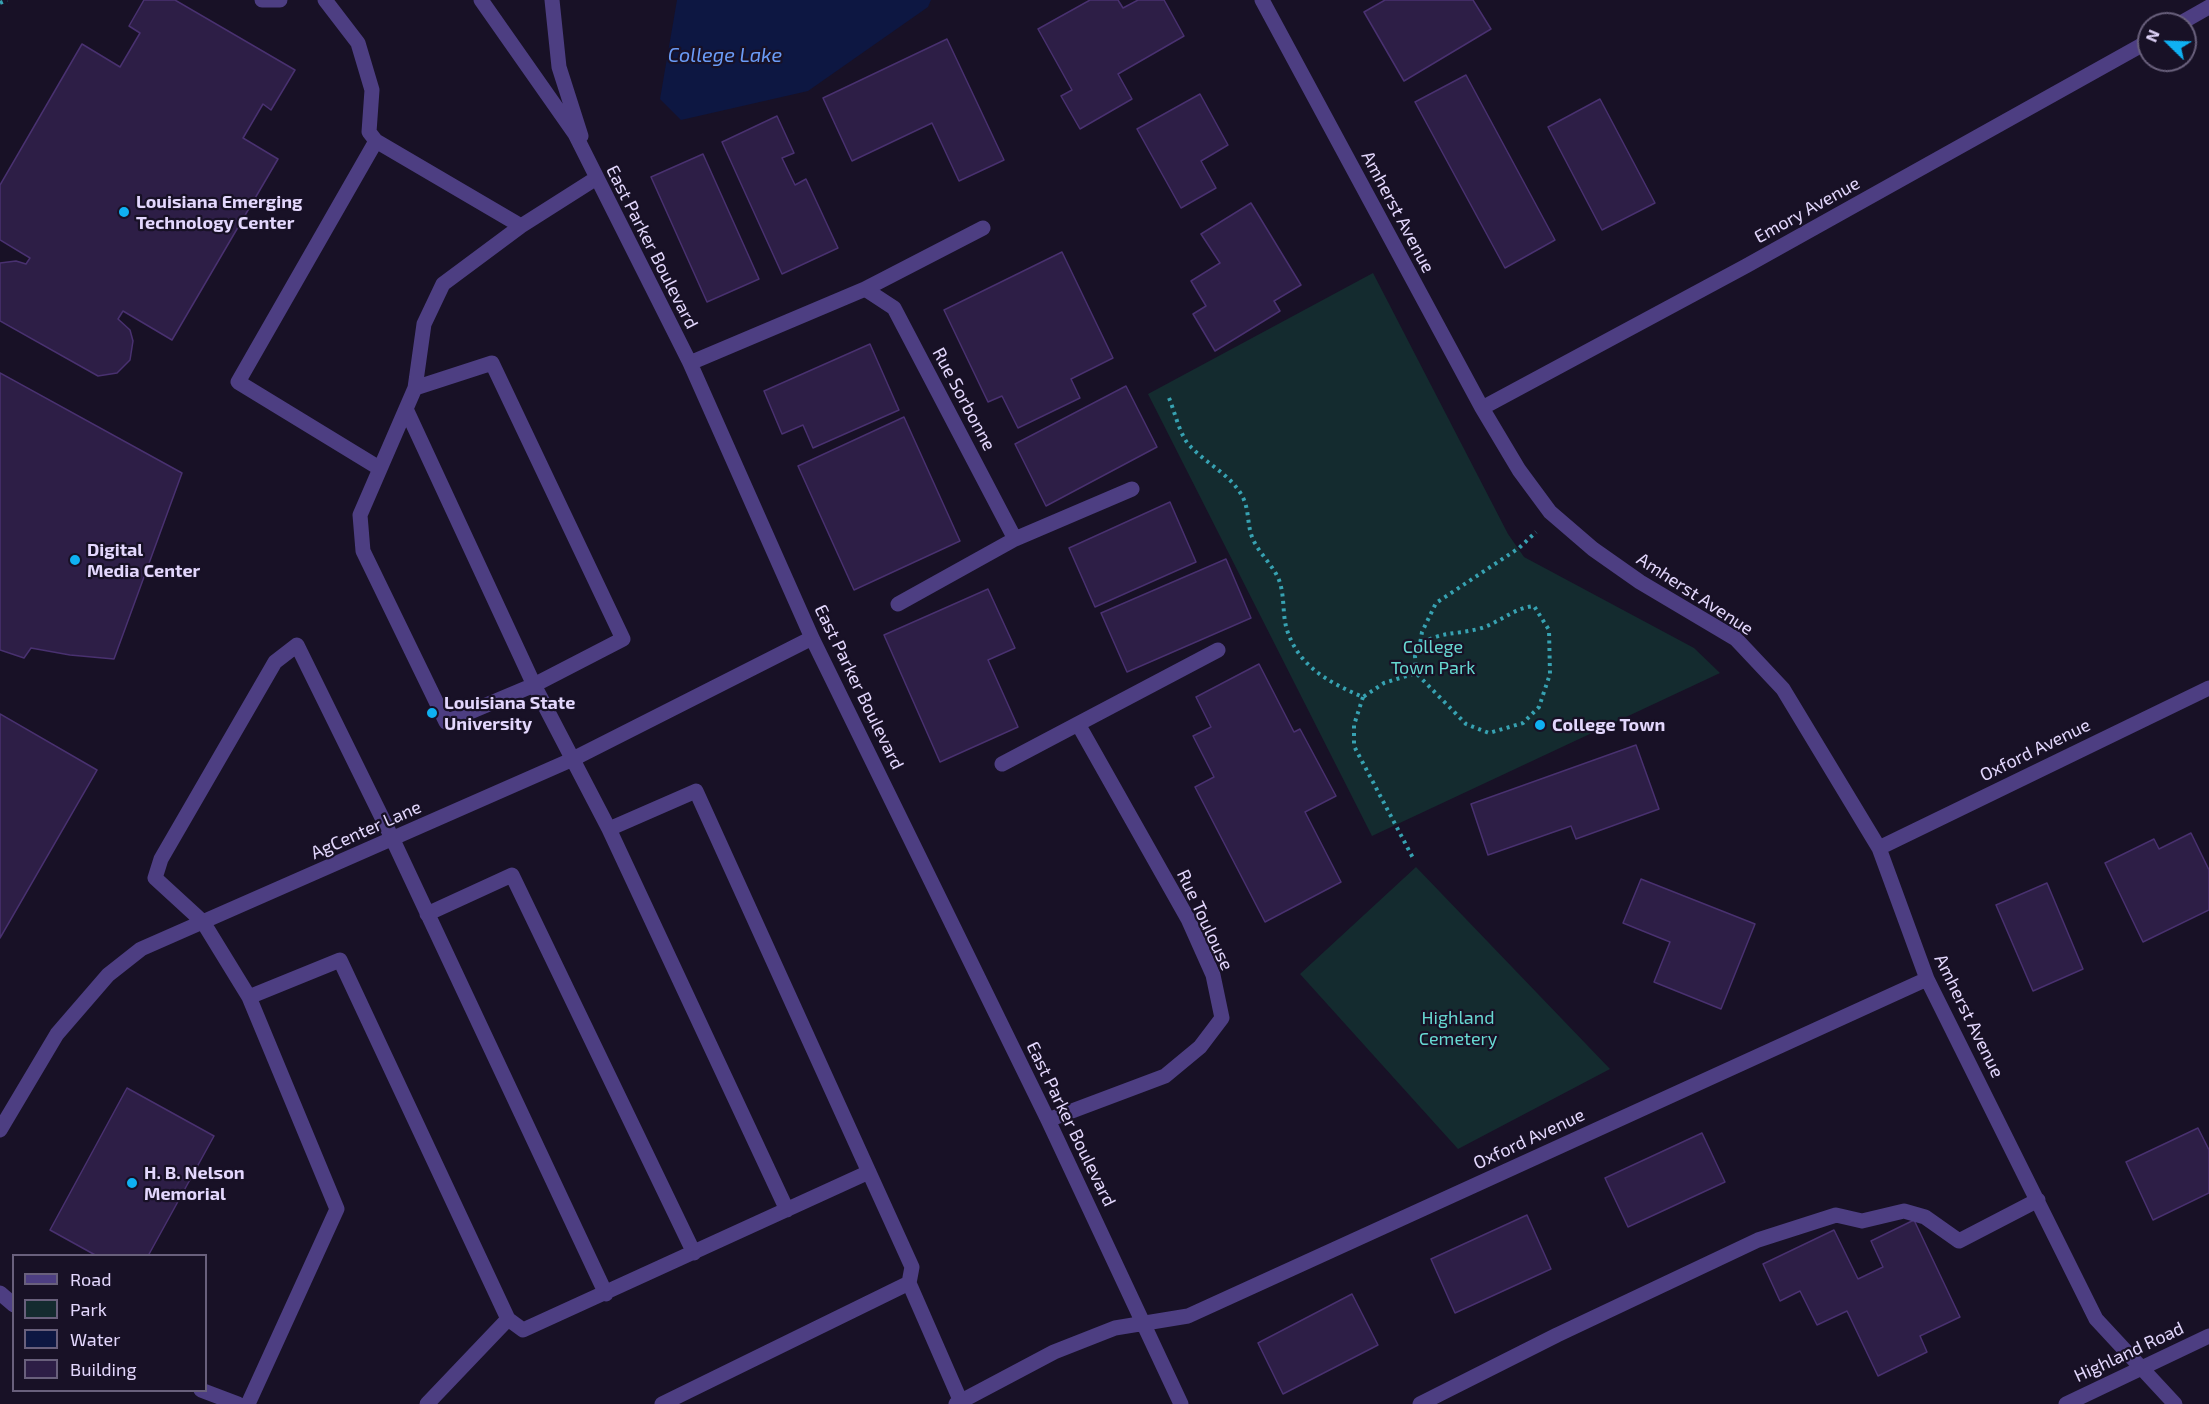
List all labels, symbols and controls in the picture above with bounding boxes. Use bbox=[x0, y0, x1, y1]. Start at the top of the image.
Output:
north arrow bbox=[2137, 12, 2197, 72]
text: N bbox=[2141, 27, 2163, 45]
water label: College Lake bbox=[668, 43, 782, 67]
street label: Amherst Avenue bbox=[1357, 147, 1439, 277]
street label: East Parker Boulevard bbox=[601, 162, 703, 332]
street label: Emory Avenue bbox=[1751, 172, 1863, 248]
place label: Louisiana Emerging Technology Center bbox=[136, 191, 302, 234]
marker: Louisiana Emerging Technology Center bbox=[117, 205, 131, 219]
street label: Rue Sorbonne bbox=[928, 344, 1000, 454]
place label: Digital Media Center bbox=[87, 539, 200, 582]
street label: Amherst Avenue bbox=[1633, 548, 1757, 640]
marker: Digital Media Center bbox=[68, 553, 82, 567]
street label: East Parker Boulevard bbox=[810, 601, 908, 773]
park label: College Town Park bbox=[1391, 636, 1475, 678]
place label: Louisiana State University bbox=[444, 692, 575, 734]
marker: Louisiana State University bbox=[425, 706, 439, 720]
place label: College Town bbox=[1552, 714, 1665, 736]
street label: Oxford Avenue bbox=[1976, 714, 2094, 786]
marker: College Town bbox=[1533, 718, 1547, 732]
street label: AgCenter Lane bbox=[307, 796, 425, 864]
street label: Rue Toulouse bbox=[1172, 866, 1238, 974]
street label: Amherst Avenue bbox=[1930, 951, 2008, 1081]
park label: Highland Cemetery bbox=[1419, 1007, 1497, 1050]
street label: East Parker Boulevard bbox=[1022, 1038, 1120, 1210]
street label: Oxford Avenue bbox=[1470, 1104, 1588, 1174]
place label: H. B. Nelson Memorial bbox=[144, 1162, 245, 1204]
marker: H. B. Nelson Memorial bbox=[125, 1176, 139, 1190]
legend bbox=[12, 1254, 207, 1392]
text: Road bbox=[70, 1268, 111, 1290]
text: Park bbox=[70, 1298, 107, 1320]
street label: Highland Road bbox=[2071, 1317, 2187, 1387]
text: Water bbox=[70, 1328, 120, 1350]
text: Building bbox=[70, 1358, 137, 1380]

